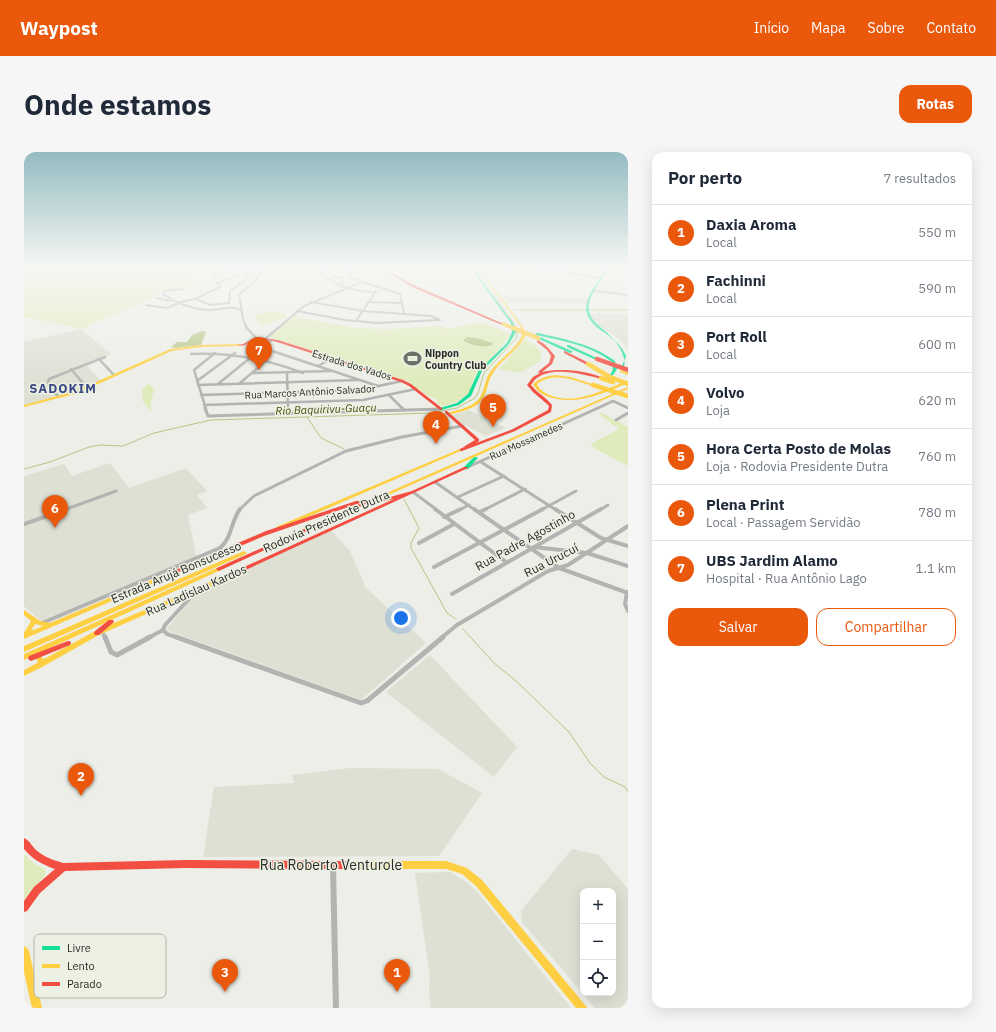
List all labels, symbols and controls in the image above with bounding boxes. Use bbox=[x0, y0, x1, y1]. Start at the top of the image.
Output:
text: Waypost bbox=[20, 16, 98, 40]
text: Início bbox=[754, 19, 789, 37]
text: Mapa bbox=[811, 19, 846, 37]
text: Sobre bbox=[868, 19, 904, 37]
text: Contato bbox=[926, 19, 976, 37]
button: Rotas bbox=[899, 85, 972, 123]
text: Onde estamos bbox=[24, 86, 211, 123]
text: Por perto bbox=[668, 167, 742, 189]
text: 7 resultados bbox=[883, 170, 956, 187]
text: Daxia Aroma bbox=[706, 215, 796, 234]
text: 1 bbox=[677, 224, 685, 241]
text: 550 m bbox=[918, 224, 956, 241]
text: Local bbox=[706, 234, 737, 251]
text: Fachinni bbox=[706, 271, 766, 290]
text: 2 bbox=[677, 280, 685, 297]
text: 590 m bbox=[918, 280, 956, 297]
text: Local bbox=[706, 290, 737, 307]
text: Port Roll bbox=[706, 327, 767, 346]
text: 3 bbox=[677, 336, 685, 353]
text: 600 m bbox=[918, 336, 956, 353]
pin: 7 bbox=[246, 337, 272, 370]
text: Local bbox=[706, 346, 737, 363]
street label: Estrada dos Vados bbox=[311, 347, 394, 383]
place label: Nippon Country Club bbox=[425, 347, 486, 372]
sports icon: Nippon Country Club bbox=[402, 349, 422, 369]
district label: SADOKIM bbox=[29, 380, 97, 397]
street label: Rua Marcos Antônio Salvador bbox=[244, 382, 376, 402]
text: Volvo bbox=[706, 383, 745, 402]
text: 4 bbox=[677, 392, 685, 409]
text: 620 m bbox=[918, 392, 956, 409]
pin: 5 bbox=[480, 394, 506, 427]
water label: Rio Baquirivu-Guaçu bbox=[275, 400, 377, 418]
text: Loja bbox=[706, 402, 730, 419]
pin: 4 bbox=[423, 411, 449, 444]
street label: Rua Mossamedes bbox=[487, 419, 565, 463]
text: Hora Certa Posto de Molas bbox=[706, 439, 891, 458]
text: 5 bbox=[677, 448, 685, 465]
text: 760 m bbox=[918, 448, 956, 465]
text: Loja · Rodovia Presidente Dutra bbox=[706, 458, 888, 475]
street label: Rodovia Presidente Dutra bbox=[261, 486, 392, 556]
pin: 6 bbox=[42, 495, 68, 528]
text: Plena Print bbox=[706, 495, 785, 514]
text: 6 bbox=[677, 504, 685, 521]
text: 780 m bbox=[918, 504, 956, 521]
street label: Rua Padre Agostinho bbox=[472, 506, 578, 574]
text: Local · Passagem Servidão bbox=[706, 514, 861, 531]
street label: Estrada Arujá Bonsucesso bbox=[109, 538, 244, 606]
street label: Rua Urucuí bbox=[521, 540, 581, 580]
text: UBS Jardim Alamo bbox=[706, 551, 838, 570]
text: 7 bbox=[677, 560, 685, 577]
text: 1.1 km bbox=[916, 560, 956, 577]
street label: Rua Ladislau Kardos bbox=[143, 561, 249, 619]
text: Hospital · Rua Antônio Lago bbox=[706, 570, 867, 587]
your location bbox=[391, 608, 411, 628]
button: Salvar bbox=[668, 608, 808, 646]
button: Compartilhar bbox=[816, 608, 956, 646]
pin: 2 bbox=[68, 763, 94, 796]
street label: Rua Roberto Venturole bbox=[260, 856, 402, 874]
map controls bbox=[580, 888, 616, 996]
button: + bbox=[580, 888, 616, 924]
button: − bbox=[580, 924, 616, 960]
legend bbox=[34, 934, 166, 998]
text: Livre bbox=[67, 941, 91, 955]
text: Lento bbox=[67, 959, 95, 973]
pin: 3 bbox=[212, 959, 238, 992]
pin: 1 bbox=[384, 959, 410, 992]
button: locate bbox=[580, 960, 616, 996]
text: Parado bbox=[67, 977, 102, 991]

